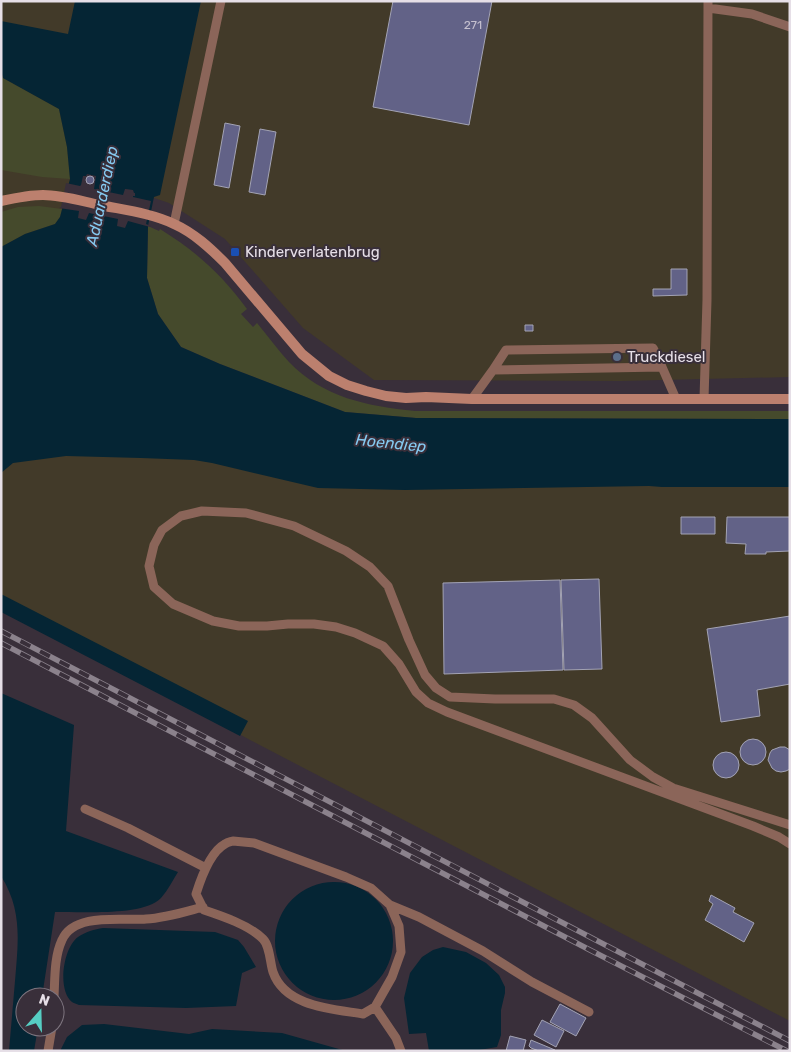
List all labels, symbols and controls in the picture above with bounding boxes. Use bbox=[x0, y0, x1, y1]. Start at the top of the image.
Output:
house number: 271 bbox=[464, 18, 482, 32]
water label: Aduarderdiep bbox=[82, 144, 122, 249]
place label: Kinderverlatenbrug bbox=[245, 243, 380, 261]
marker: Kinderverlatenbrug bbox=[229, 246, 241, 258]
place label: Truckdiesel bbox=[627, 348, 706, 366]
marker: Truckdiesel bbox=[611, 351, 623, 363]
water label: Hoendiep bbox=[355, 430, 427, 456]
north arrow bbox=[15, 987, 65, 1037]
text: N bbox=[37, 991, 52, 1010]

